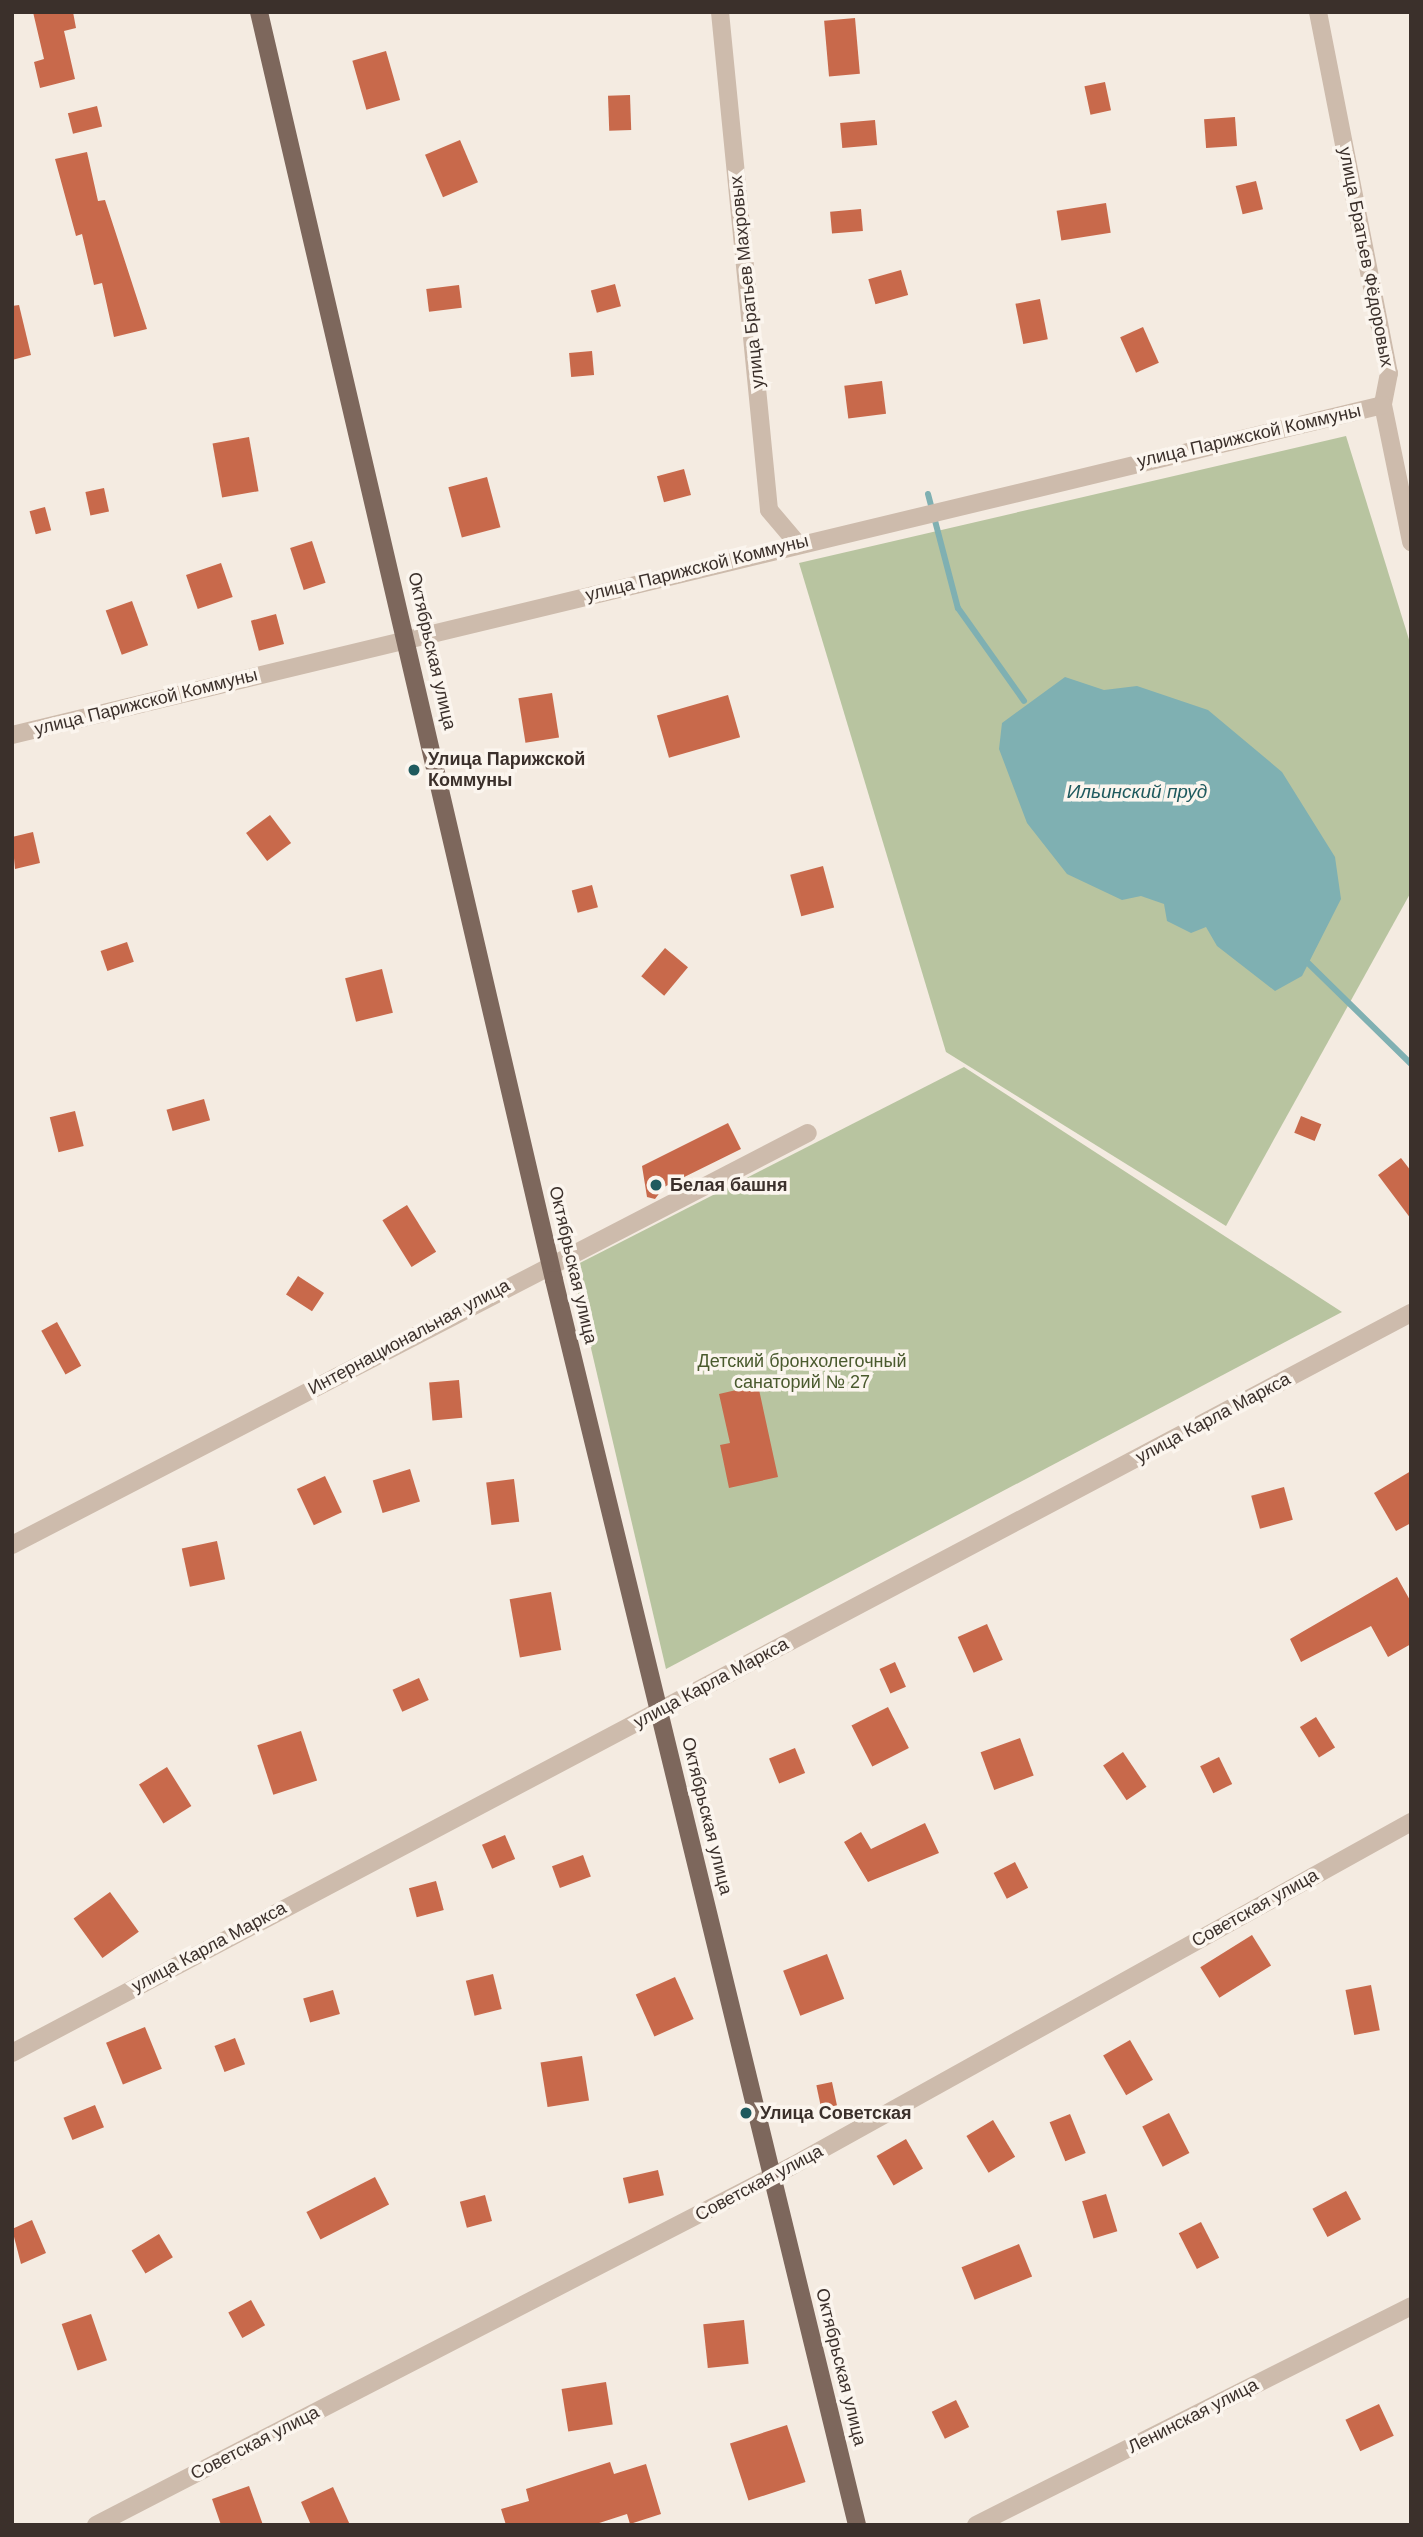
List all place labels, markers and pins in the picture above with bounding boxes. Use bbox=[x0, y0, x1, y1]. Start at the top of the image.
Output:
place label: Улица Парижской Коммуны bbox=[428, 749, 585, 792]
marker: Улица Парижской Коммуны bbox=[406, 762, 422, 778]
place label: Белая башня bbox=[670, 1174, 787, 1196]
marker: Белая башня bbox=[648, 1177, 664, 1193]
place label: Улица Советская bbox=[760, 2102, 912, 2124]
marker: Улица Советская bbox=[738, 2105, 754, 2121]

